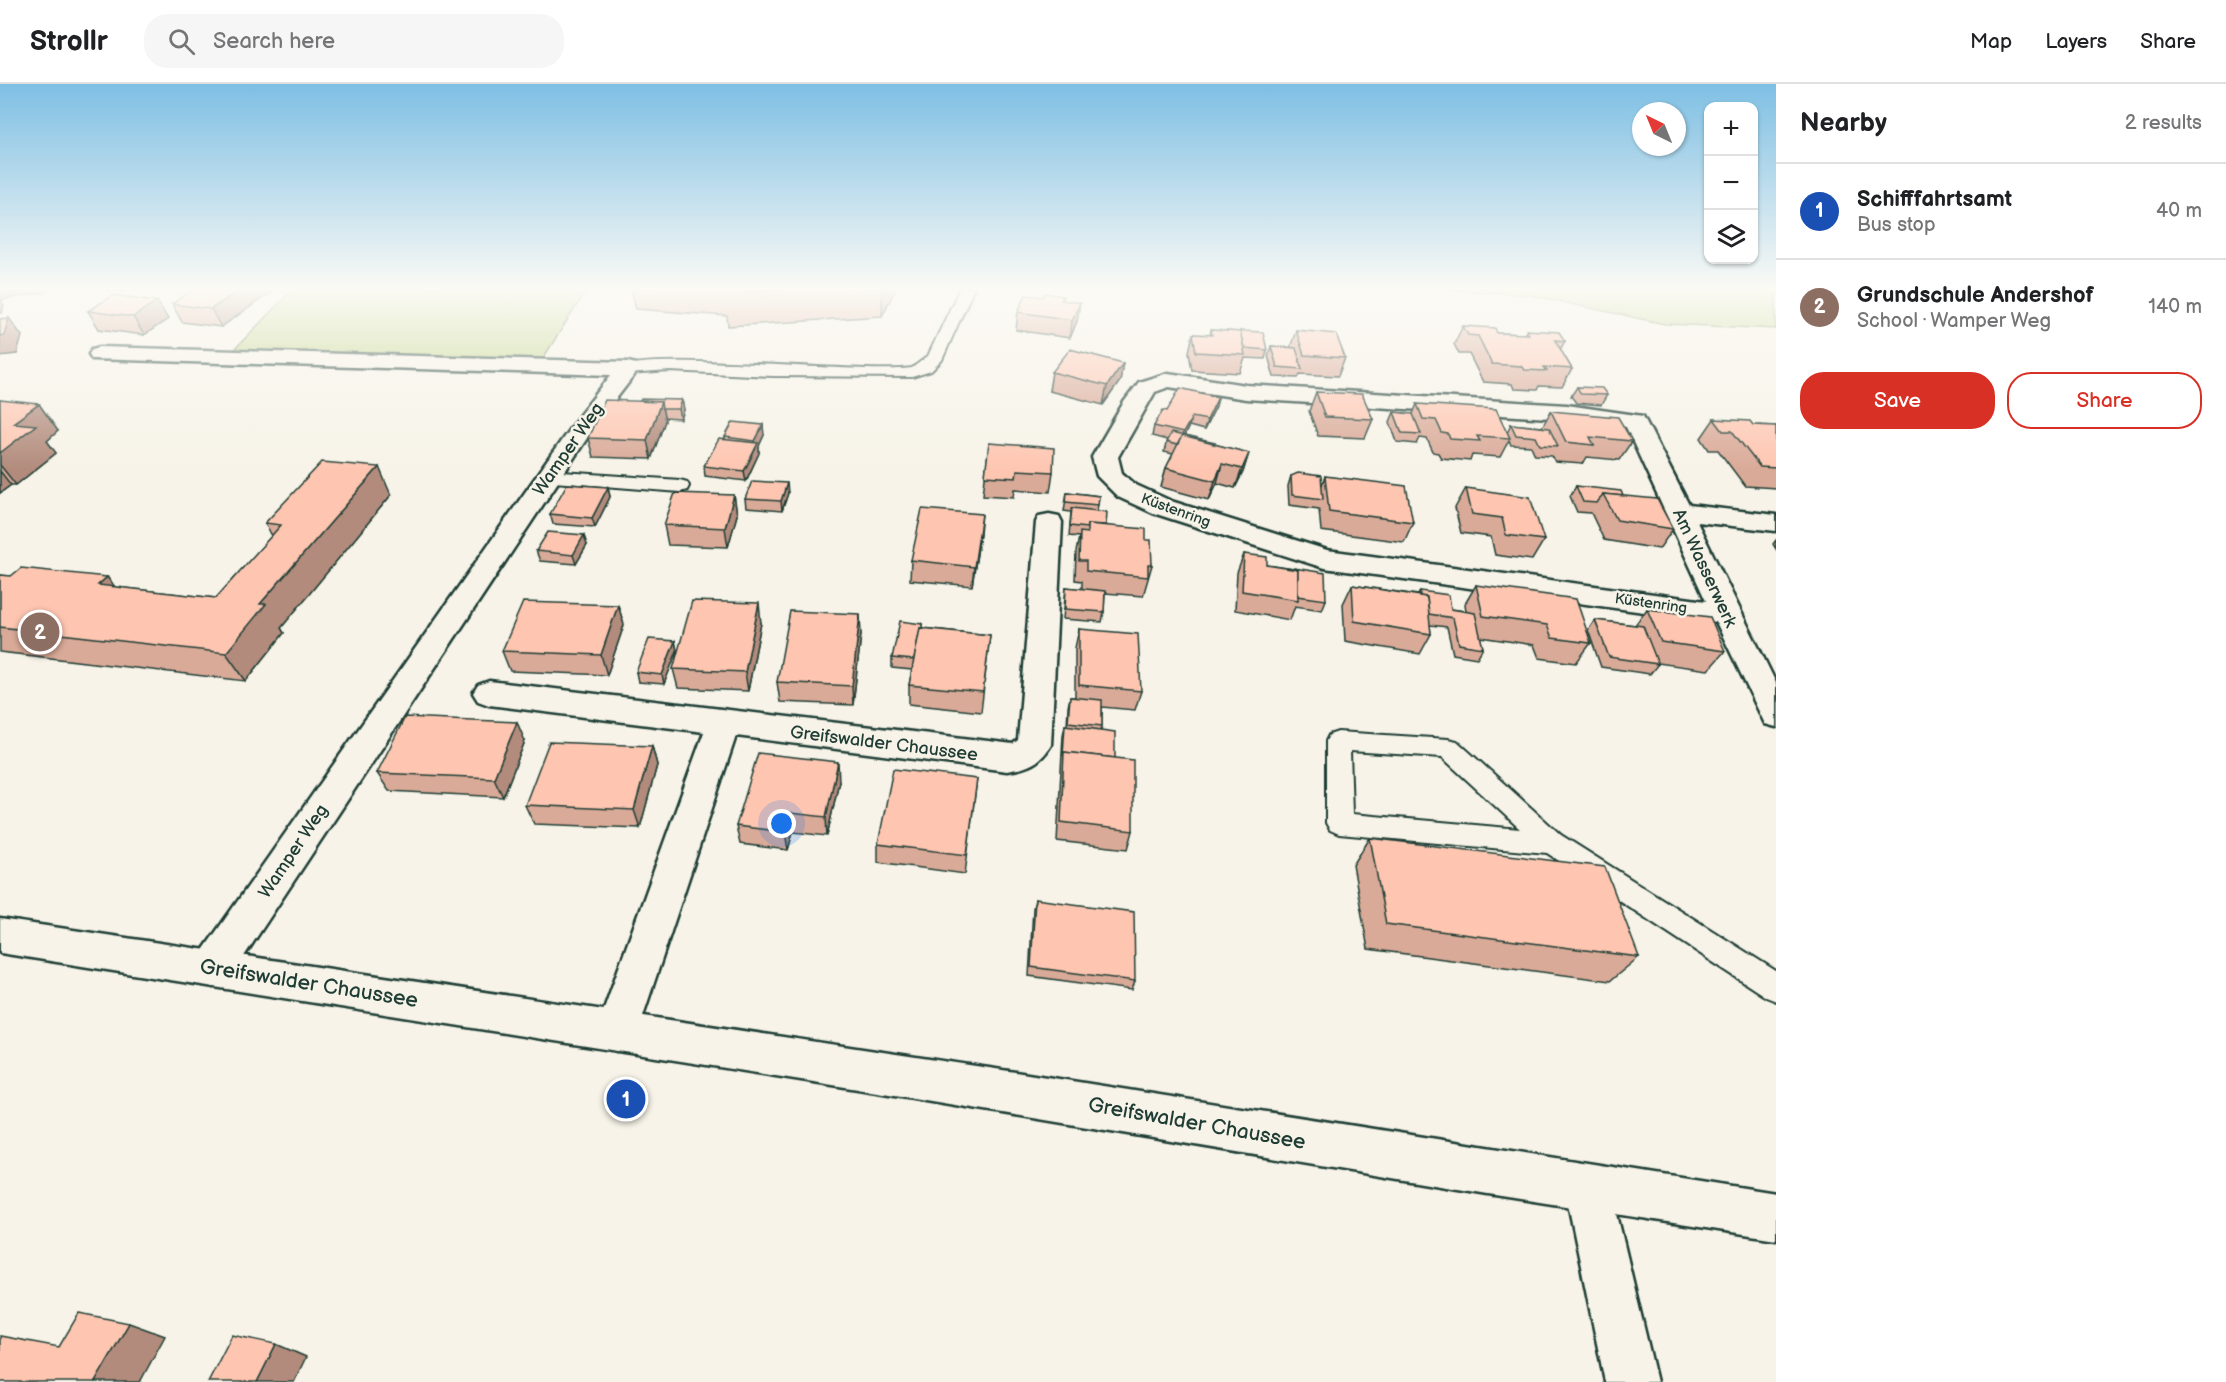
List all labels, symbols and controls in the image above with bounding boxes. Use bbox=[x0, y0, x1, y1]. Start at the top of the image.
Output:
search box bbox=[144, 14, 564, 68]
text: Strollr bbox=[30, 25, 108, 58]
icon: search bbox=[165, 25, 198, 58]
text: Search here bbox=[213, 28, 335, 55]
text: Map bbox=[1970, 29, 2012, 54]
text: Layers bbox=[2045, 29, 2107, 54]
text: Share bbox=[2140, 29, 2196, 54]
north arrow bbox=[1632, 102, 1686, 156]
map controls bbox=[1704, 102, 1758, 264]
button: + bbox=[1704, 102, 1758, 156]
text: Nearby bbox=[1800, 108, 1887, 139]
text: 2 results bbox=[2125, 111, 2202, 135]
button: − bbox=[1704, 156, 1758, 210]
text: Schifffahrtsamt bbox=[1857, 186, 2012, 213]
text: 1 bbox=[1815, 199, 1824, 223]
text: 40 m bbox=[2156, 199, 2202, 223]
button: layers bbox=[1704, 210, 1758, 264]
text: Bus stop bbox=[1857, 213, 1936, 237]
text: Grundschule Andershof bbox=[1857, 282, 2094, 309]
text: 2 bbox=[1814, 295, 1825, 319]
text: 140 m bbox=[2148, 295, 2202, 319]
text: School · Wamper Weg bbox=[1857, 309, 2051, 333]
button: Save bbox=[1800, 372, 1995, 429]
button: Share bbox=[2007, 372, 2202, 429]
street label: Wamper Weg bbox=[529, 399, 608, 500]
street label: Küstenring bbox=[1138, 489, 1213, 532]
street label: Am Wasserwerk bbox=[1668, 506, 1741, 631]
street label: Küstenring bbox=[1614, 589, 1688, 618]
pin: 2 bbox=[20, 610, 60, 654]
street label: Greifswalder Chaussee bbox=[789, 722, 979, 765]
street label: Wamper Weg bbox=[254, 800, 333, 902]
your location bbox=[767, 809, 796, 838]
street label: Greifswalder Chaussee bbox=[198, 954, 420, 1013]
pin: 1 bbox=[606, 1076, 646, 1122]
street label: Greifswalder Chaussee bbox=[1086, 1092, 1308, 1155]

